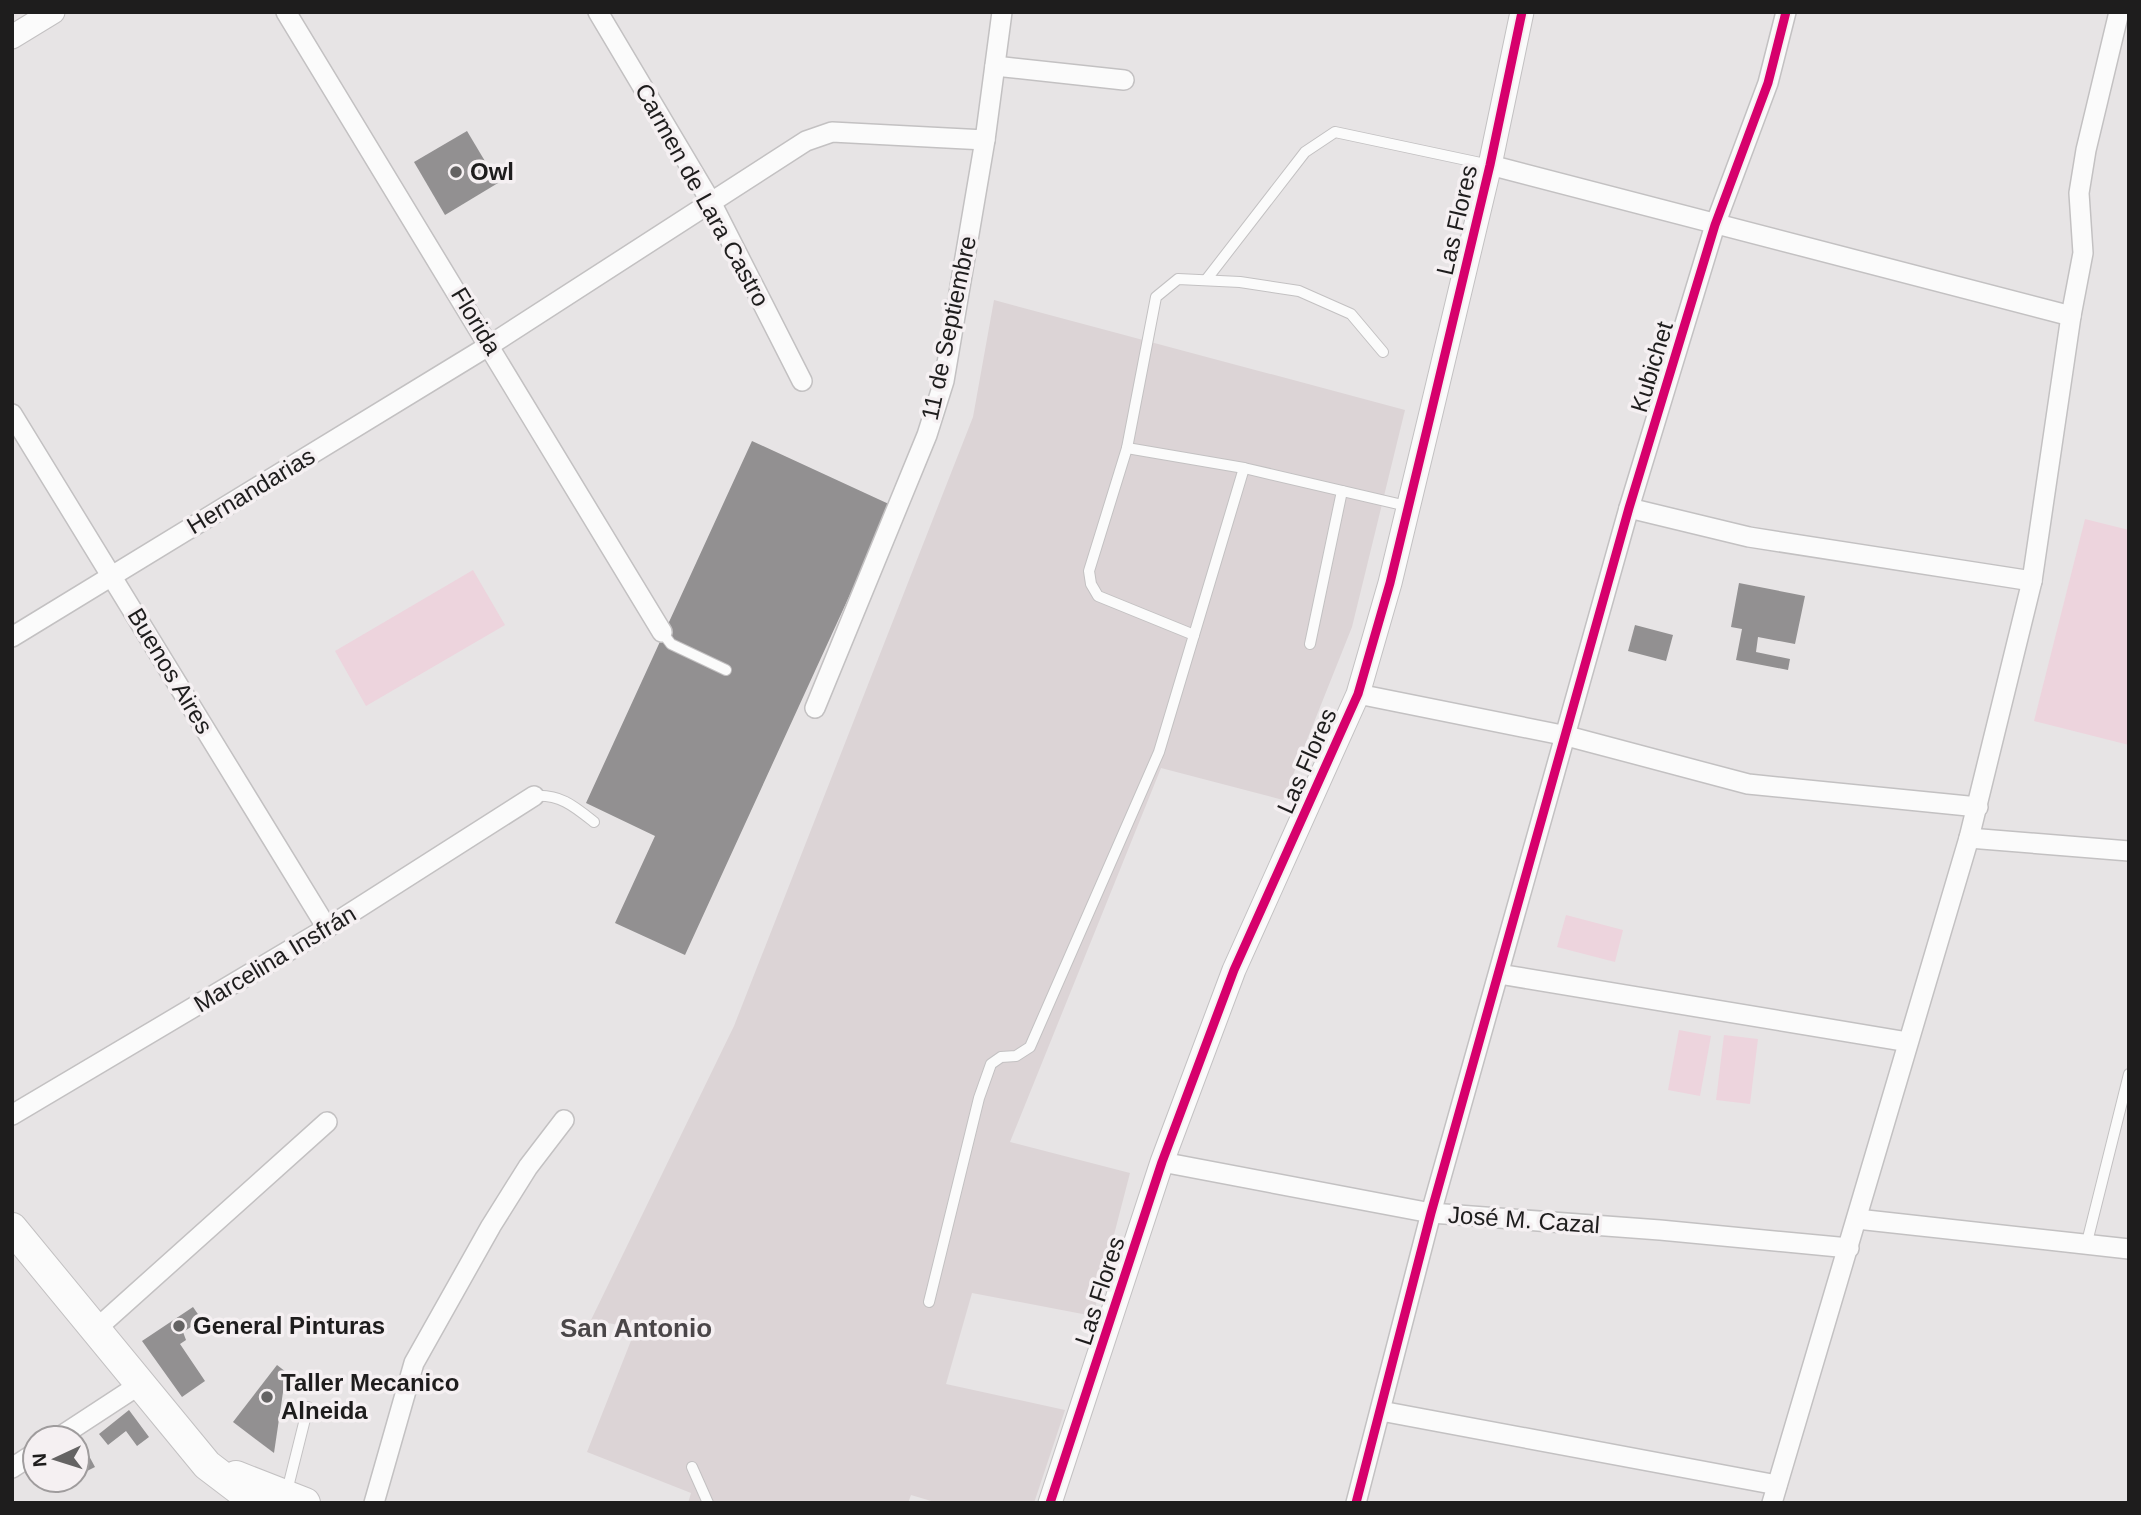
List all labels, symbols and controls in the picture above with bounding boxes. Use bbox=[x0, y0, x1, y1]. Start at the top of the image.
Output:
street label: Carmen de Lara Castro bbox=[630, 79, 775, 311]
place label: Owl bbox=[470, 158, 514, 185]
street label: Las Flores bbox=[1431, 162, 1482, 278]
marker: Owl bbox=[448, 164, 464, 180]
street label: 11 de Septiembre bbox=[916, 233, 981, 422]
street label: Florida bbox=[446, 282, 507, 360]
street label: Kubichet bbox=[1625, 318, 1678, 415]
street label: Hernandarias bbox=[182, 442, 319, 539]
street label: Buenos Aires bbox=[122, 603, 218, 738]
street label: Las Flores bbox=[1271, 704, 1342, 817]
street label: Marcelina Insfrán bbox=[189, 900, 361, 1018]
street label: José M. Cazal bbox=[1447, 1201, 1601, 1238]
street label: Las Flores bbox=[1069, 1233, 1130, 1348]
place label: General Pinturas bbox=[193, 1312, 385, 1339]
district label: San Antonio bbox=[560, 1313, 712, 1343]
marker: General Pinturas bbox=[171, 1318, 187, 1334]
place label: Taller Mecanico Alneida bbox=[281, 1369, 459, 1424]
marker: Taller Mecanico Alneida bbox=[259, 1389, 275, 1405]
north arrow bbox=[21, 1424, 91, 1494]
text: N bbox=[29, 1453, 50, 1468]

